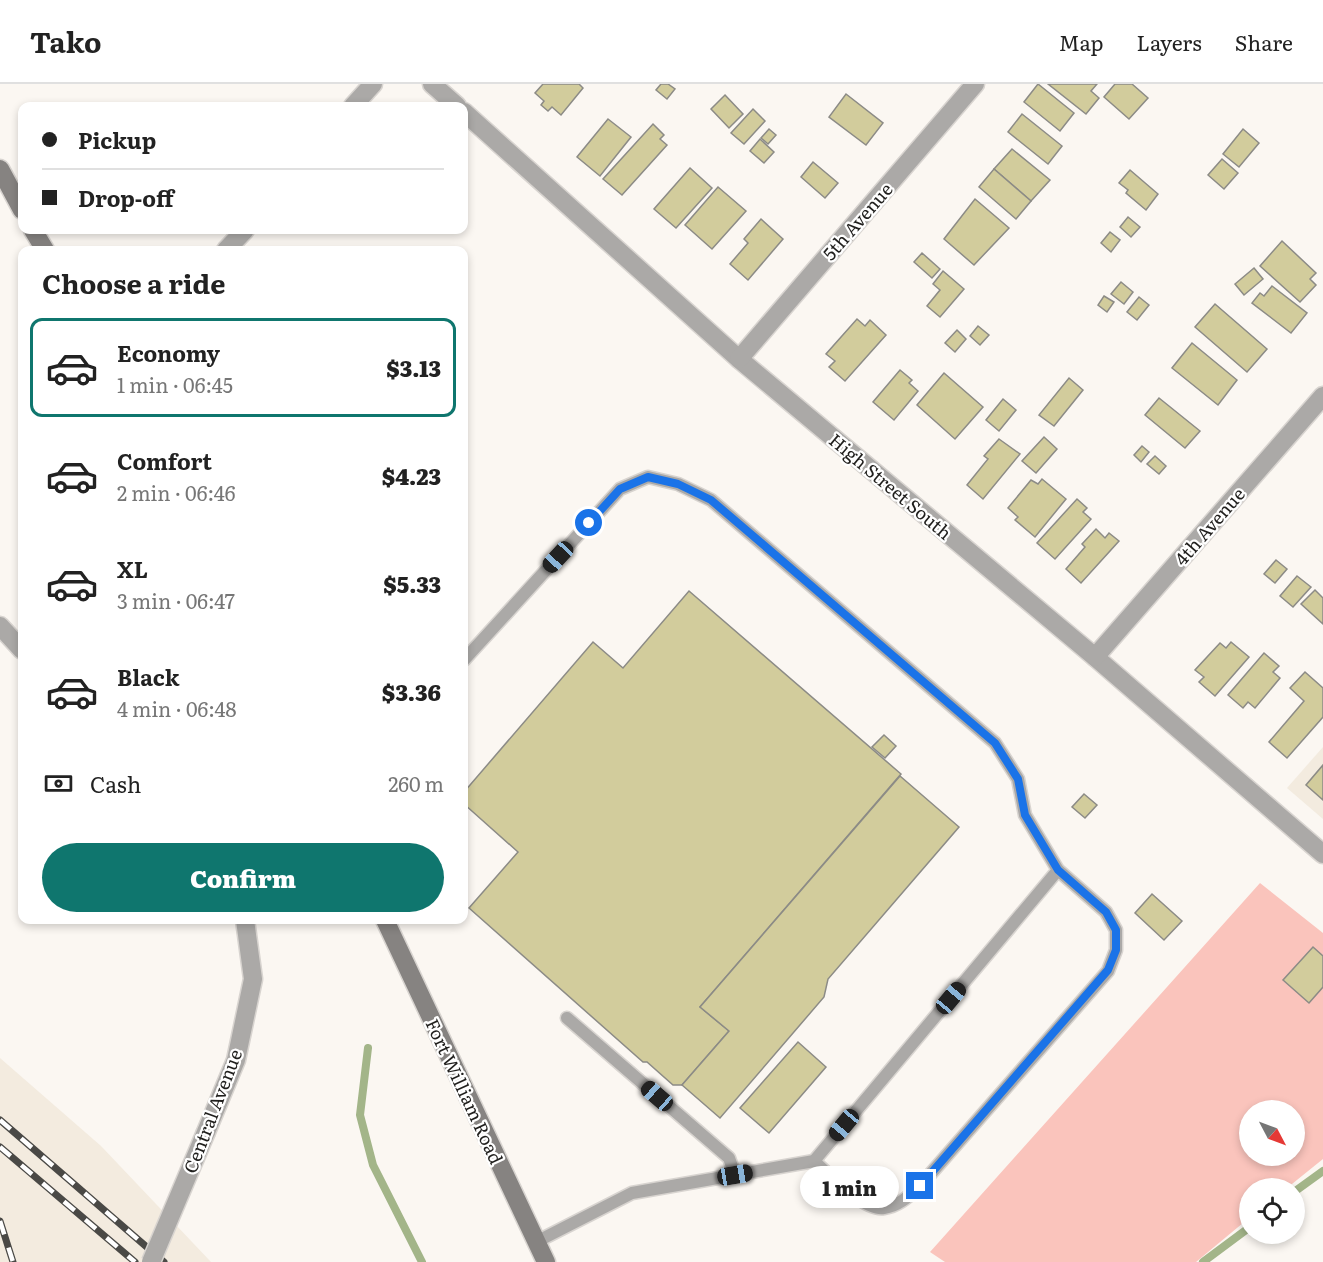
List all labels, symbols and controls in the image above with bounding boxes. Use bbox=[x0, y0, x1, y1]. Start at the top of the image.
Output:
text: Tako bbox=[30, 20, 102, 62]
text: Map bbox=[1059, 26, 1104, 57]
text: Layers bbox=[1137, 26, 1202, 57]
text: Share bbox=[1235, 26, 1293, 57]
text: Pickup bbox=[78, 123, 156, 156]
street label: 5th Avenue bbox=[816, 176, 898, 266]
text: Drop-off bbox=[78, 181, 174, 214]
text: Choose a ride bbox=[42, 262, 225, 302]
text: Economy bbox=[117, 336, 220, 369]
icon: car bbox=[45, 341, 99, 395]
text: $3.13 bbox=[386, 351, 441, 384]
text: 1 min · 06:45 bbox=[117, 369, 233, 399]
street label: High Street South bbox=[824, 427, 958, 546]
text: Comfort bbox=[117, 444, 212, 477]
icon: car bbox=[45, 449, 99, 503]
text: $4.23 bbox=[382, 459, 441, 492]
text: 2 min · 06:46 bbox=[117, 477, 235, 507]
street label: 4th Avenue bbox=[1167, 481, 1251, 571]
route start bbox=[575, 509, 602, 536]
car bbox=[539, 538, 577, 576]
text: XL bbox=[117, 552, 148, 585]
icon: car bbox=[45, 557, 99, 611]
text: $5.33 bbox=[383, 567, 441, 600]
text: 3 min · 06:47 bbox=[117, 585, 235, 615]
text: Black bbox=[117, 660, 179, 693]
icon: car bbox=[45, 665, 99, 719]
text: $3.36 bbox=[382, 675, 441, 708]
text: 4 min · 06:48 bbox=[117, 693, 237, 723]
icon: cash bbox=[42, 767, 75, 800]
text: Cash bbox=[90, 767, 141, 800]
text: 260 m bbox=[388, 768, 444, 798]
button: Confirm bbox=[42, 843, 444, 912]
car bbox=[933, 978, 969, 1018]
street label: Fort William Road bbox=[419, 1014, 511, 1168]
street label: Central Avenue bbox=[176, 1045, 248, 1177]
car bbox=[638, 1077, 676, 1115]
north arrow bbox=[1239, 1100, 1305, 1166]
map controls bbox=[1239, 1100, 1305, 1244]
car bbox=[826, 1105, 862, 1145]
car bbox=[716, 1163, 754, 1187]
callout: 1 min bbox=[800, 1165, 899, 1207]
text: 1 min bbox=[822, 1172, 877, 1202]
route end bbox=[906, 1172, 933, 1199]
button: locate bbox=[1239, 1178, 1305, 1244]

